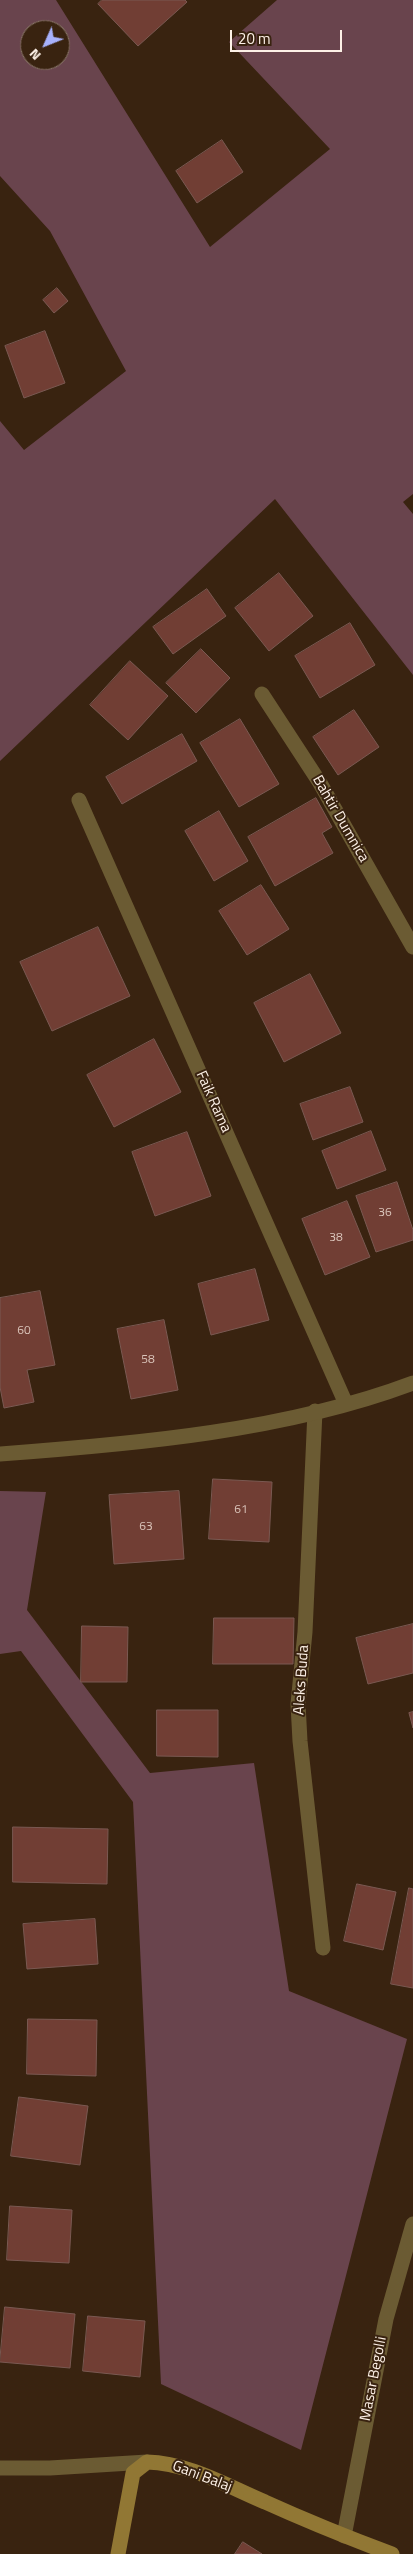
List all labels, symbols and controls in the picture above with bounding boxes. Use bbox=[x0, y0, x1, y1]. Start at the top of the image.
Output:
north arrow bbox=[20, 20, 70, 70]
scale bar bbox=[233, 20, 346, 52]
text: 20 m bbox=[238, 27, 271, 50]
text: N bbox=[24, 44, 45, 66]
street label: Bahtir Dumnica bbox=[308, 772, 372, 866]
street label: Faik Rama bbox=[191, 1068, 235, 1136]
house number: 36 bbox=[378, 1206, 392, 1220]
house number: 38 bbox=[329, 1231, 343, 1245]
house number: 60 bbox=[17, 1324, 31, 1338]
house number: 58 bbox=[141, 1353, 155, 1367]
house number: 61 bbox=[234, 1503, 248, 1517]
house number: 63 bbox=[139, 1520, 153, 1534]
street label: Aleks Buda bbox=[291, 1644, 313, 1716]
street label: Masar Begolli bbox=[357, 2335, 391, 2423]
street label: Gani Balaj bbox=[170, 2457, 234, 2497]

